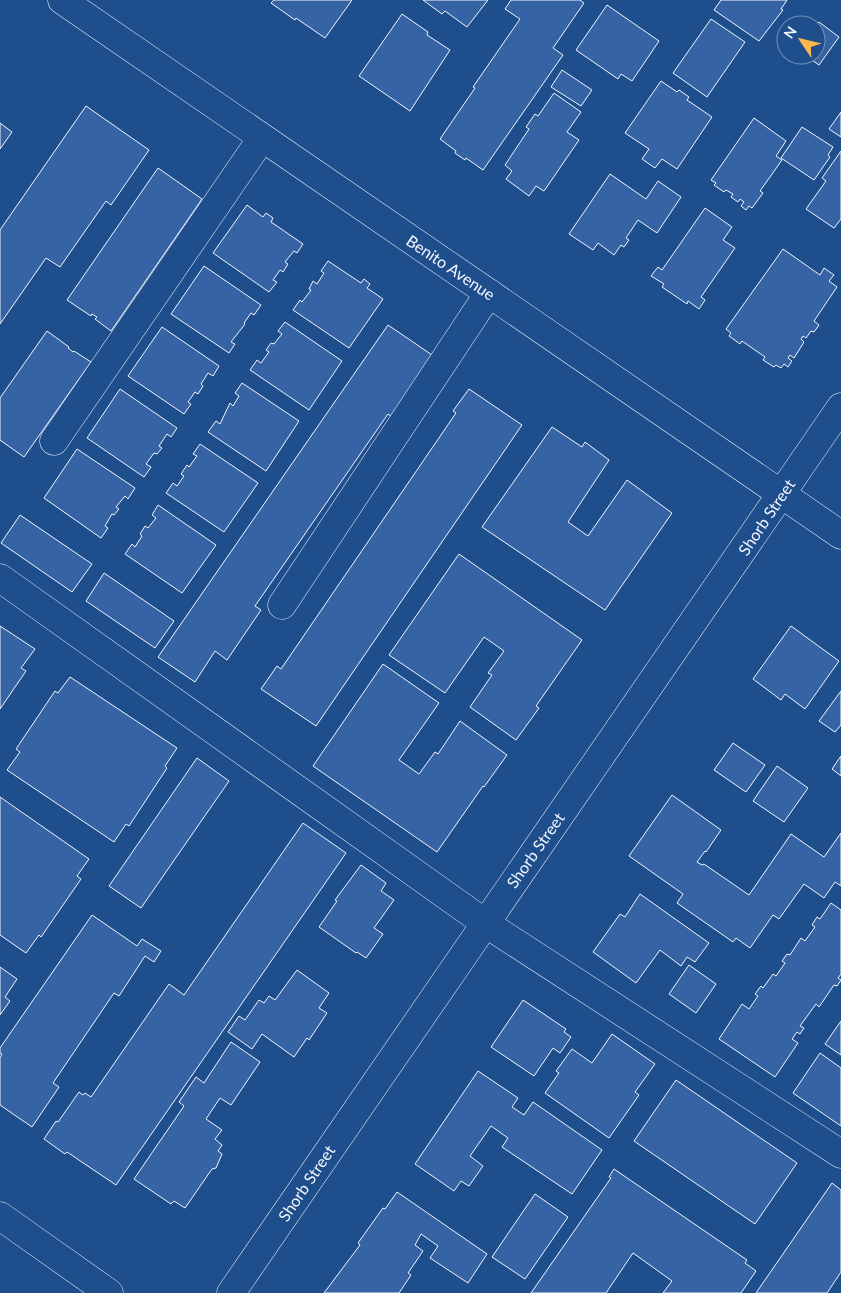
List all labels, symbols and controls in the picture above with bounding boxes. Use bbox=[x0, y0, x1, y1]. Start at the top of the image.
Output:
north arrow bbox=[776, 15, 826, 65]
text: N bbox=[780, 23, 800, 42]
street label: Benito Avenue bbox=[403, 230, 499, 304]
street label: Shorb Street bbox=[734, 475, 798, 559]
street label: Shorb Street bbox=[502, 808, 568, 891]
street label: Shorb Street bbox=[274, 1141, 338, 1225]

